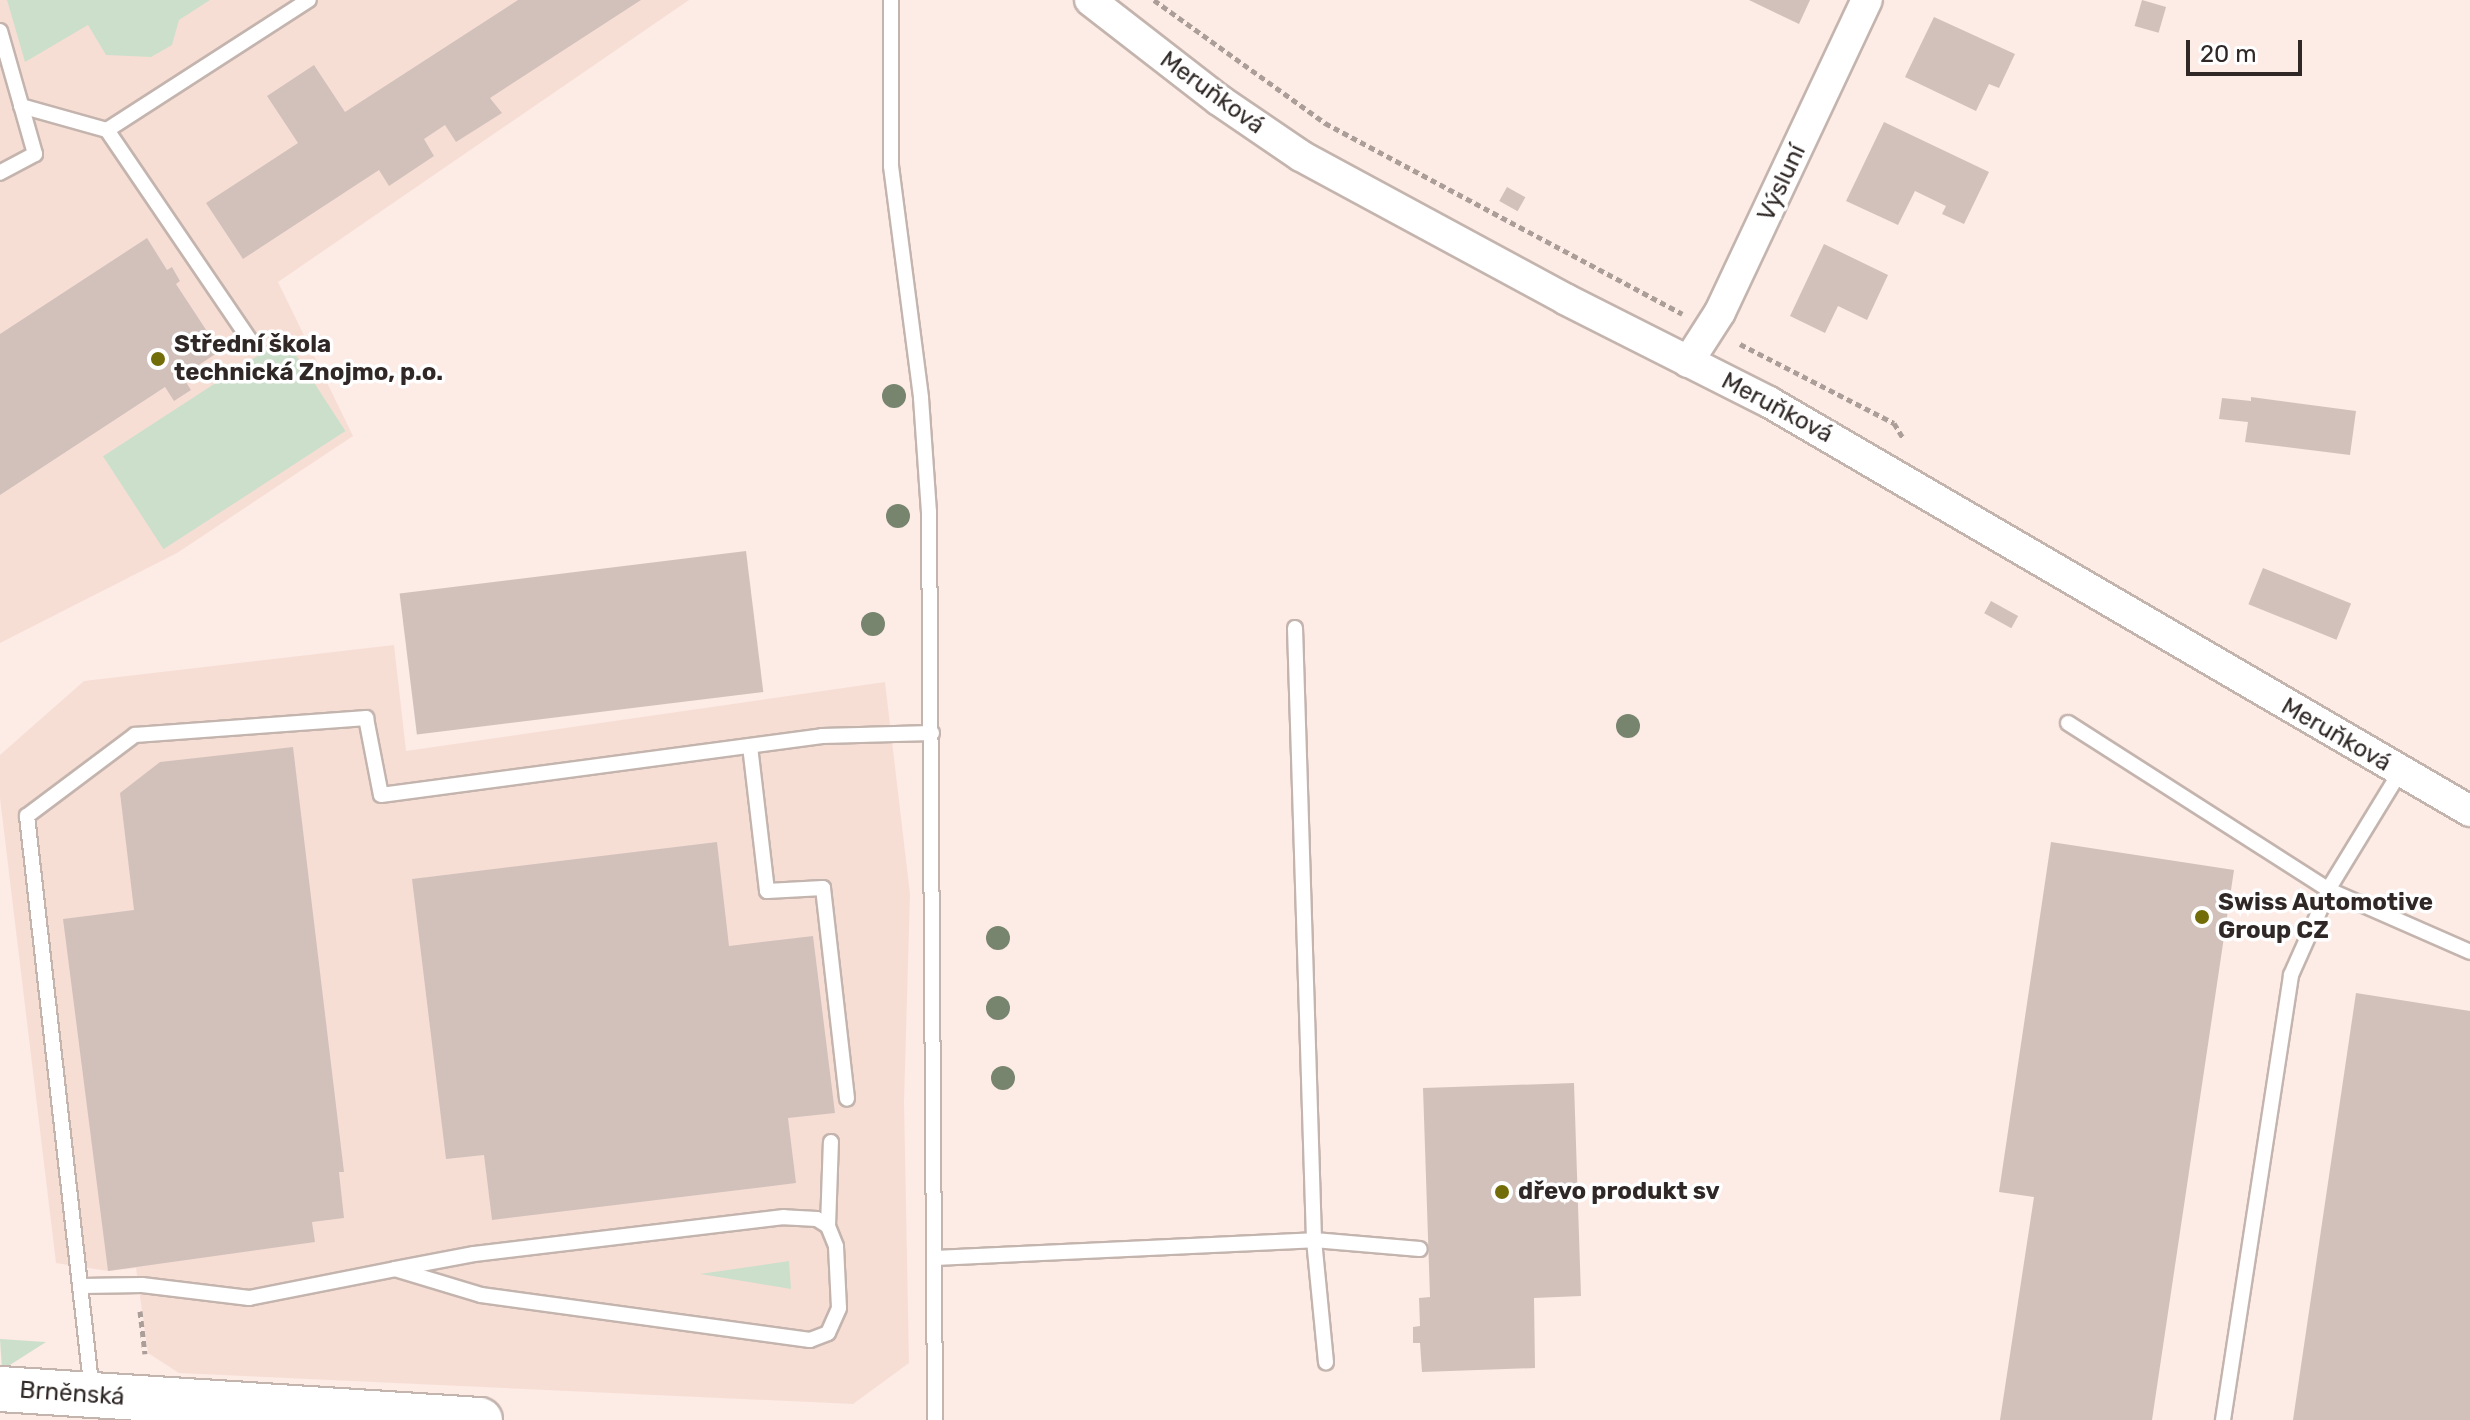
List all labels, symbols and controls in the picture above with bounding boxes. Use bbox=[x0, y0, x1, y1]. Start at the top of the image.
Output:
scale bar bbox=[2190, 24, 2306, 74]
text: 20 m bbox=[2200, 40, 2257, 68]
street label: Meruňková bbox=[1154, 46, 1270, 140]
street label: Výsluní bbox=[1752, 140, 1812, 226]
place label: Střední škola technická Znojmo, p.o. bbox=[174, 331, 443, 387]
marker: Střední škola technická Znojmo, p.o. bbox=[149, 350, 167, 368]
street label: Meruňková bbox=[1716, 367, 1838, 449]
street label: Meruňková bbox=[2276, 692, 2396, 778]
place label: Swiss Automotive Group CZ bbox=[2218, 889, 2434, 945]
marker: Swiss Automotive Group CZ bbox=[2193, 908, 2211, 926]
place label: dřevo produkt sv bbox=[1518, 1178, 1720, 1206]
marker: dřevo produkt sv bbox=[1493, 1183, 1511, 1201]
street label: Brněnská bbox=[18, 1376, 126, 1412]

